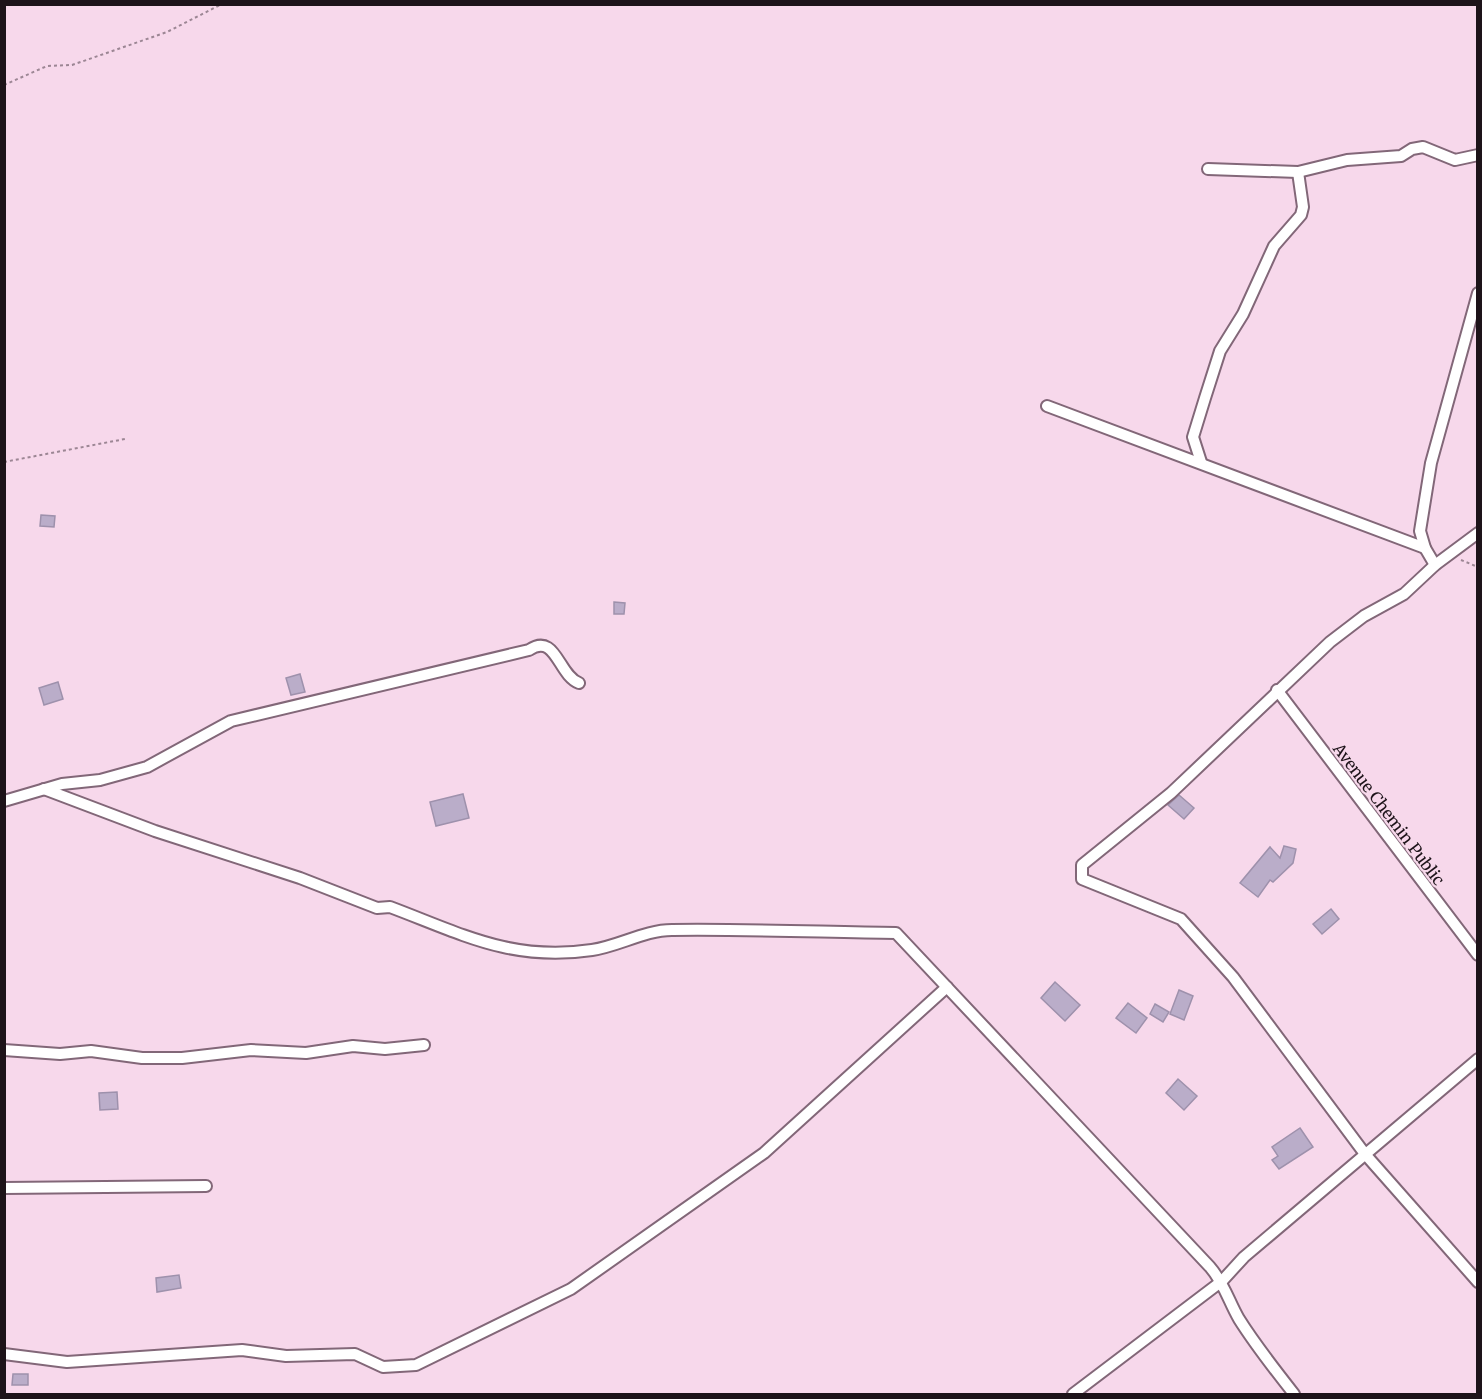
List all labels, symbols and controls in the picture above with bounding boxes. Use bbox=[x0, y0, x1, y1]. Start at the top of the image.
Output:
street label: Avenue Chemin Public bbox=[1329, 738, 1449, 889]

